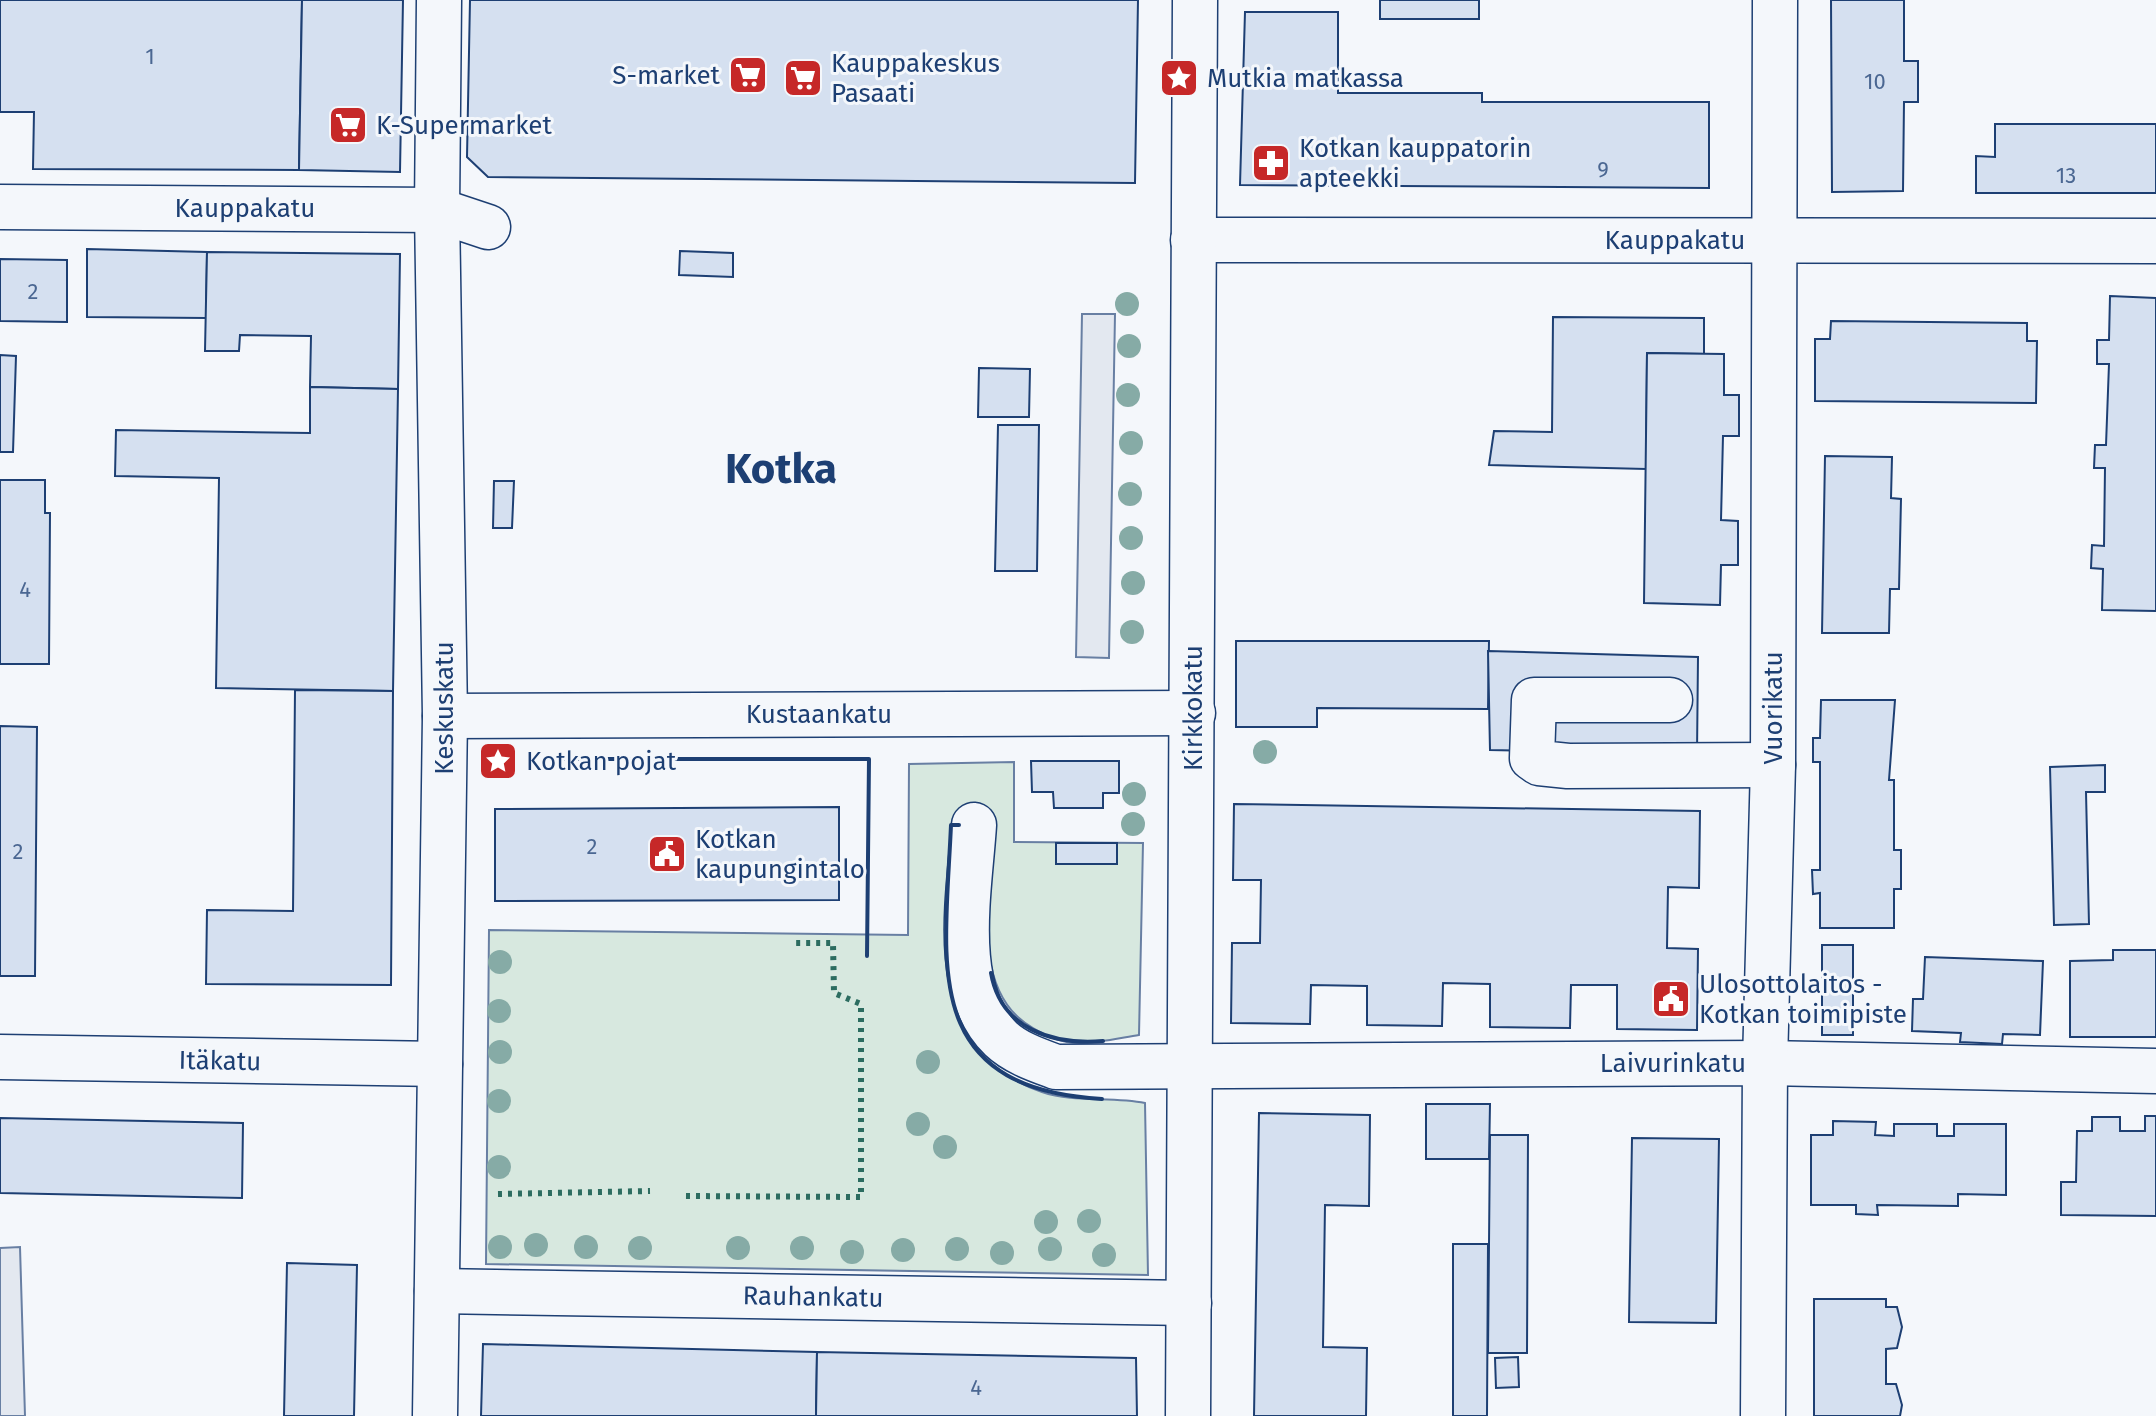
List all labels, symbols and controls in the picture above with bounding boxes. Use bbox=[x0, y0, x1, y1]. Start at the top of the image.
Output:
house number: 1 bbox=[145, 43, 155, 70]
place label: Kauppakeskus Pasaati bbox=[831, 48, 1000, 109]
supermarket icon: S-market bbox=[727, 54, 769, 96]
supermarket icon: Kauppakeskus Pasaati bbox=[782, 57, 824, 99]
place icon: Mutkia matkassa bbox=[1158, 57, 1200, 99]
place label: S-market bbox=[612, 60, 721, 91]
place label: Mutkia matkassa bbox=[1207, 63, 1404, 94]
house number: 10 bbox=[1864, 68, 1886, 95]
supermarket icon: K-Supermarket bbox=[327, 104, 369, 146]
place label: K-Supermarket bbox=[376, 110, 553, 141]
place label: Kotkan kauppatorin apteekki bbox=[1299, 133, 1531, 194]
pharmacy icon: Kotkan kauppatorin apteekki bbox=[1250, 142, 1292, 184]
house number: 9 bbox=[1597, 156, 1609, 183]
house number: 13 bbox=[2056, 162, 2076, 189]
street label: Kauppakatu bbox=[175, 193, 315, 224]
street label: Kauppakatu bbox=[1605, 225, 1745, 256]
house number: 2 bbox=[28, 278, 38, 305]
district label: Kotka bbox=[725, 444, 837, 494]
house number: 4 bbox=[19, 576, 31, 603]
street label: Keskuskatu bbox=[429, 641, 460, 775]
street label: Kirkkokatu bbox=[1178, 645, 1209, 771]
street label: Vuorikatu bbox=[1758, 651, 1789, 765]
street label: Kustaankatu bbox=[746, 699, 892, 730]
place icon: Kotkan pojat bbox=[477, 740, 519, 782]
place label: Kotkan pojat bbox=[526, 746, 677, 777]
place label: Kotkan kaupungintalo bbox=[695, 824, 865, 885]
house number: 2 bbox=[587, 833, 597, 860]
public building icon: Kotkan kaupungintalo bbox=[646, 833, 688, 875]
house number: 2 bbox=[13, 838, 23, 865]
place label: Ulosottolaitos - Kotkan toimipiste bbox=[1699, 969, 1907, 1030]
public building icon: Ulosottolaitos - Kotkan toimipiste bbox=[1650, 978, 1692, 1020]
street label: Itäkatu bbox=[178, 1045, 262, 1077]
street label: Laivurinkatu bbox=[1600, 1048, 1746, 1079]
street label: Rauhankatu bbox=[742, 1280, 884, 1314]
house number: 4 bbox=[970, 1374, 982, 1401]

